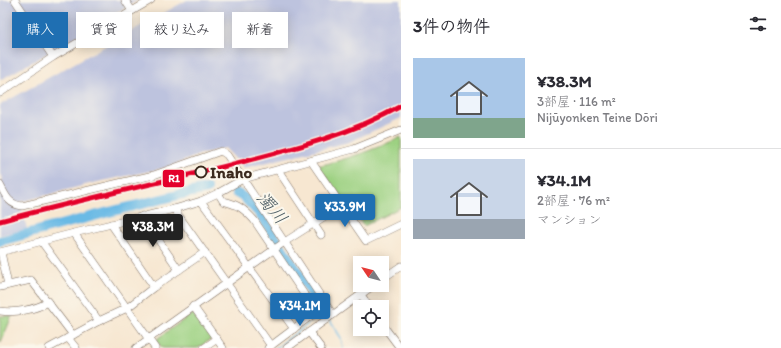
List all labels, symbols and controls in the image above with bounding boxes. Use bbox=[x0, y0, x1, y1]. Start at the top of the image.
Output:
chip: 購入 bbox=[12, 12, 68, 48]
chip: 賃貸 bbox=[76, 12, 132, 48]
chip: 絞り込み bbox=[140, 12, 224, 48]
chip: 新着 bbox=[232, 12, 288, 48]
icon: filters bbox=[747, 13, 769, 35]
text: 3件の物件 bbox=[413, 16, 490, 36]
text: ¥38.3M bbox=[537, 71, 592, 91]
icon: home bbox=[445, 74, 493, 122]
text: 3部屋 · 116 m² bbox=[537, 94, 616, 109]
text: Nijūyonken Teine Dōri bbox=[537, 110, 658, 125]
place label: Inaho bbox=[210, 162, 252, 182]
marker: Inaho bbox=[194, 165, 208, 179]
line badge: R1 bbox=[162, 169, 185, 188]
text: ¥34.1M bbox=[537, 170, 591, 190]
text: R1 bbox=[168, 172, 181, 185]
icon: home bbox=[445, 175, 493, 223]
water label: 濁川 bbox=[252, 187, 292, 229]
text: 2部屋 · 76 m² bbox=[537, 193, 610, 208]
pin: ¥33.9M bbox=[312, 194, 378, 228]
text: ¥33.9M bbox=[324, 199, 366, 214]
text: マンション bbox=[537, 212, 601, 227]
pin: ¥38.3M bbox=[120, 214, 186, 248]
text: ¥38.3M bbox=[132, 219, 174, 234]
north arrow bbox=[353, 256, 389, 292]
map controls bbox=[353, 256, 389, 336]
pin: ¥34.1M bbox=[267, 293, 333, 327]
text: ¥34.1M bbox=[279, 298, 321, 313]
button: locate bbox=[353, 300, 389, 336]

